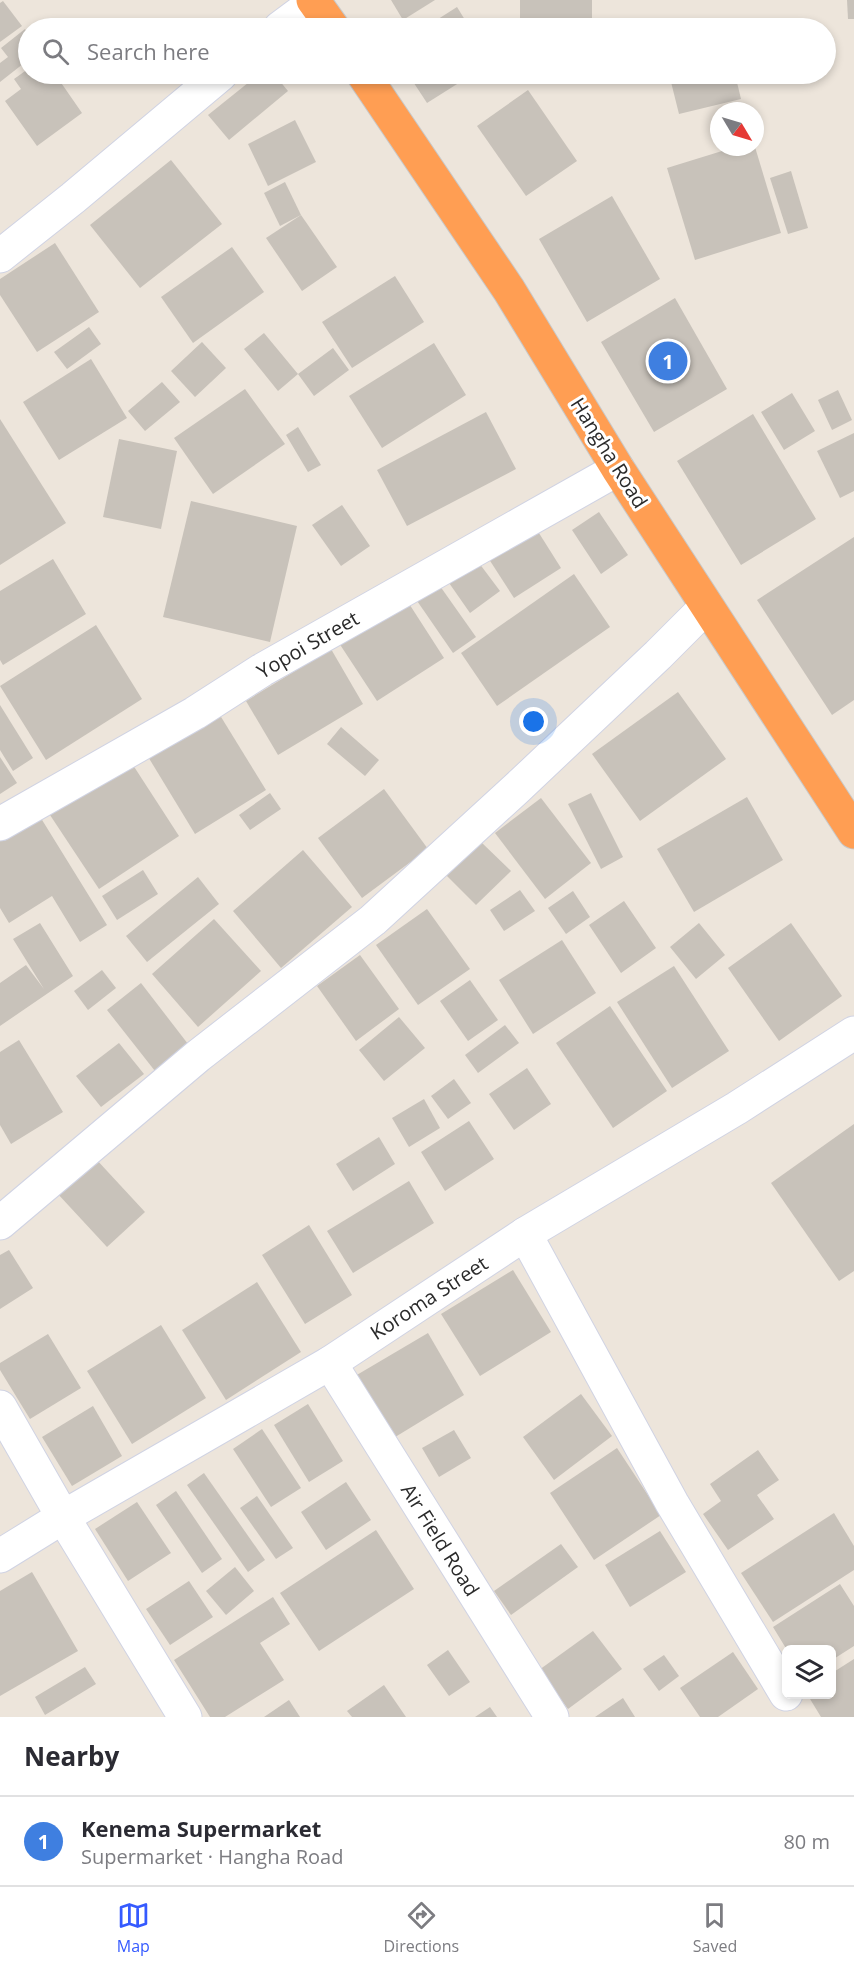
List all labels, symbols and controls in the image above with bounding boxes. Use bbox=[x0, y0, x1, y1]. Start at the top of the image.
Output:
search box bbox=[18, 18, 836, 84]
icon: search bbox=[39, 35, 72, 68]
text: Search here bbox=[87, 36, 210, 66]
north arrow bbox=[710, 102, 764, 156]
pin: 1 bbox=[648, 338, 688, 384]
street label: Hangha Road bbox=[565, 392, 654, 513]
street label: Yopoi Street bbox=[252, 604, 364, 685]
your location bbox=[519, 707, 548, 736]
street label: Koroma Street bbox=[365, 1249, 493, 1346]
street label: Air Field Road bbox=[395, 1478, 486, 1601]
map controls bbox=[782, 1645, 836, 1699]
button: layers bbox=[782, 1645, 836, 1699]
text: Nearby bbox=[24, 1738, 119, 1774]
text: Kenema Supermarket bbox=[81, 1813, 321, 1843]
text: 1 bbox=[38, 1828, 49, 1855]
text: 80 m bbox=[783, 1828, 830, 1855]
text: Supermarket · Hangha Road bbox=[81, 1843, 343, 1870]
tab: Map bbox=[117, 1899, 150, 1957]
tab: Directions bbox=[383, 1899, 459, 1957]
tab: Saved bbox=[693, 1899, 737, 1957]

